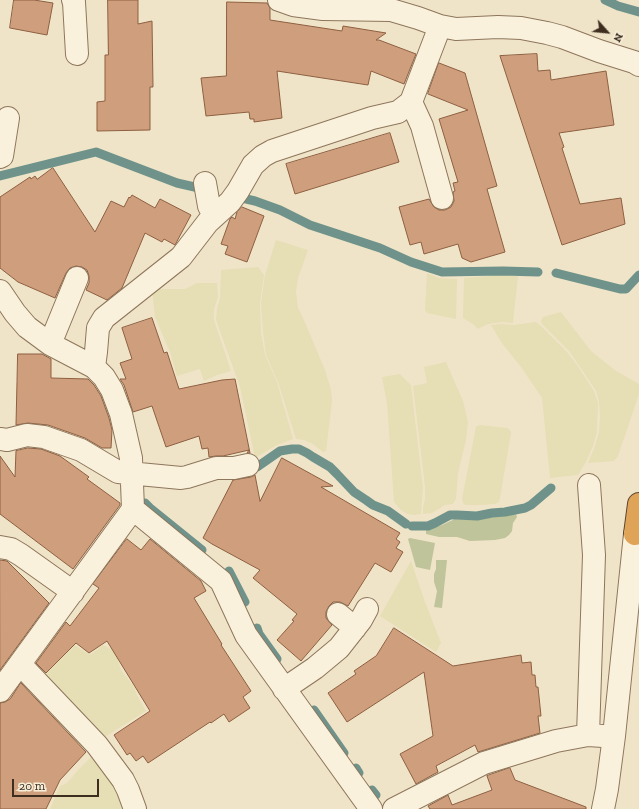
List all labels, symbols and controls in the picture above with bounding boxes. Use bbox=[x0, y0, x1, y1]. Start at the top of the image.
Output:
north arrow bbox=[587, 12, 627, 52]
text: N bbox=[610, 31, 626, 44]
scale bar bbox=[14, 771, 101, 797]
text: 20 m bbox=[19, 779, 45, 793]

